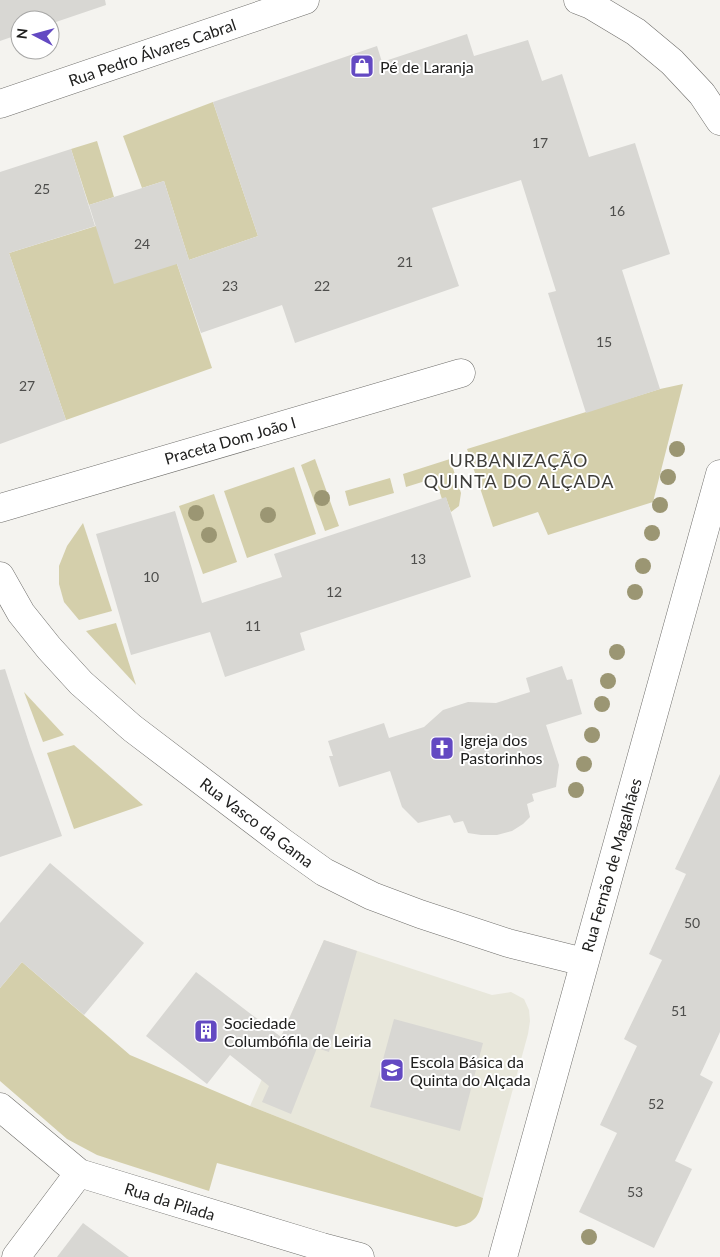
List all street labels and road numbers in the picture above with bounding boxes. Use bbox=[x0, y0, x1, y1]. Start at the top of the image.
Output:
street label: Rua Pedro Álvares Cabral bbox=[66, 14, 238, 90]
street label: Praceta Dom João I bbox=[162, 412, 298, 468]
street label: Rua Vasco da Gama bbox=[197, 773, 317, 871]
street label: Rua Fernão de Magalhães bbox=[577, 776, 645, 954]
street label: Rua da Pilada bbox=[122, 1178, 218, 1224]

